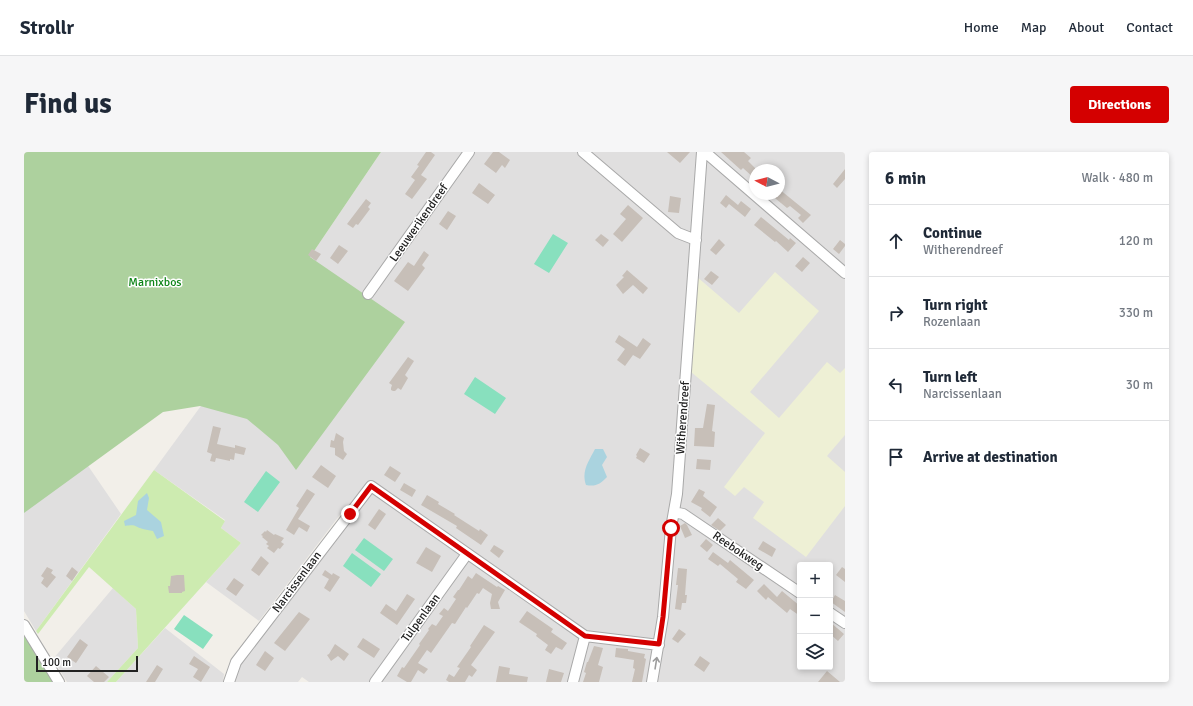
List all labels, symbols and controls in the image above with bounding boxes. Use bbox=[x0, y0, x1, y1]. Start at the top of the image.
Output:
text: Strollr bbox=[20, 16, 74, 40]
text: Home bbox=[964, 19, 999, 36]
text: Map bbox=[1021, 19, 1046, 36]
text: About bbox=[1068, 19, 1104, 36]
text: Contact bbox=[1126, 19, 1173, 36]
button: Directions bbox=[1070, 86, 1169, 123]
text: Find us bbox=[24, 87, 112, 121]
north arrow bbox=[749, 164, 785, 200]
text: 6 min bbox=[885, 168, 926, 189]
text: Walk · 480 m bbox=[1082, 170, 1153, 186]
street label: Leeuwerikendreef bbox=[387, 180, 452, 265]
text: Continue bbox=[923, 224, 982, 242]
icon: ahead bbox=[885, 230, 907, 252]
text: 120 m bbox=[1119, 233, 1153, 249]
text: Witherendreef bbox=[923, 242, 1003, 258]
park label: Marnixbos bbox=[128, 275, 182, 290]
text: Turn right bbox=[923, 296, 988, 314]
icon: right bbox=[885, 302, 907, 324]
text: 330 m bbox=[1119, 305, 1153, 321]
text: Rozenlaan bbox=[923, 314, 981, 330]
text: Turn left bbox=[923, 368, 977, 386]
icon: left bbox=[885, 374, 907, 396]
text: 30 m bbox=[1126, 377, 1153, 393]
street label: Witherendreef bbox=[673, 380, 693, 455]
text: Narcissenlaan bbox=[923, 386, 1002, 402]
icon: arrive bbox=[885, 446, 907, 468]
text: Arrive at destination bbox=[923, 448, 1058, 466]
route end bbox=[341, 505, 359, 523]
route start bbox=[662, 519, 680, 537]
street label: Reebokweg bbox=[710, 528, 766, 574]
street label: Narcissenlaan bbox=[269, 548, 325, 616]
map controls bbox=[797, 562, 833, 670]
button: + bbox=[797, 562, 833, 598]
street label: Tulpenlaan bbox=[398, 591, 444, 645]
button: − bbox=[797, 598, 833, 634]
button: layers bbox=[797, 634, 833, 670]
scale bar bbox=[36, 654, 138, 673]
text: 100 m bbox=[42, 656, 71, 669]
one-way arrow bbox=[652, 657, 660, 670]

